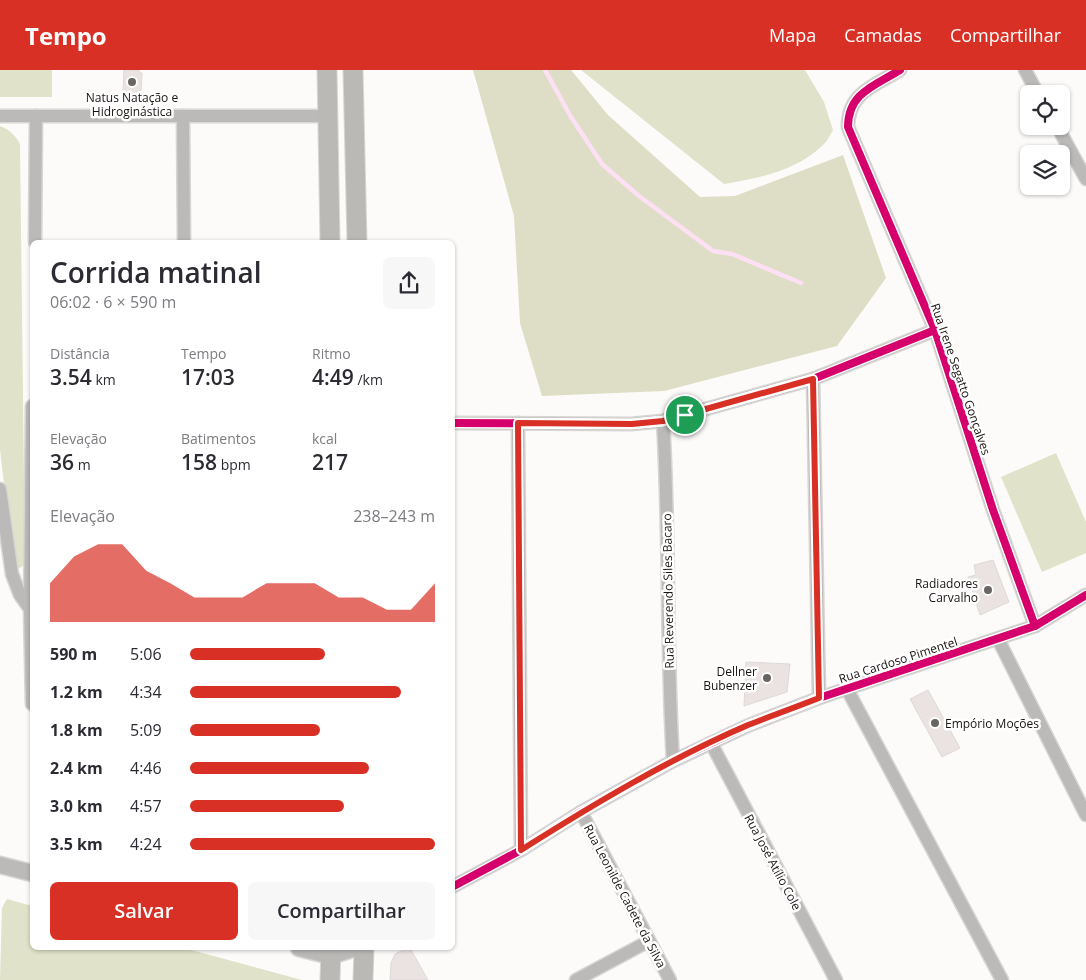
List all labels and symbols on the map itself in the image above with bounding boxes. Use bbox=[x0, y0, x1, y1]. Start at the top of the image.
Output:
marker: Natus Natação e Hidroginástica bbox=[126, 76, 138, 88]
place label: Natus Natação e Hidroginástica bbox=[86, 89, 178, 120]
street label: Rua Irene Segatto Gonçalves bbox=[927, 301, 995, 457]
pin bbox=[664, 394, 706, 436]
street label: Rua Reverendo Siles Bacaro bbox=[658, 513, 678, 669]
place label: Radiadores Carvalho bbox=[915, 575, 978, 606]
marker: Radiadores Carvalho bbox=[982, 584, 994, 596]
street label: Rua Cardoso Pimentel bbox=[837, 633, 959, 687]
place label: Dellner Bubenzer bbox=[703, 663, 757, 694]
marker: Dellner Bubenzer bbox=[761, 672, 773, 684]
place label: Empório Moções bbox=[945, 715, 1039, 732]
marker: Empório Moções bbox=[929, 717, 941, 729]
street label: Rua José Atílio Cole bbox=[741, 811, 806, 913]
street label: Rua Leonilde Cadete da Silva bbox=[580, 821, 670, 971]

